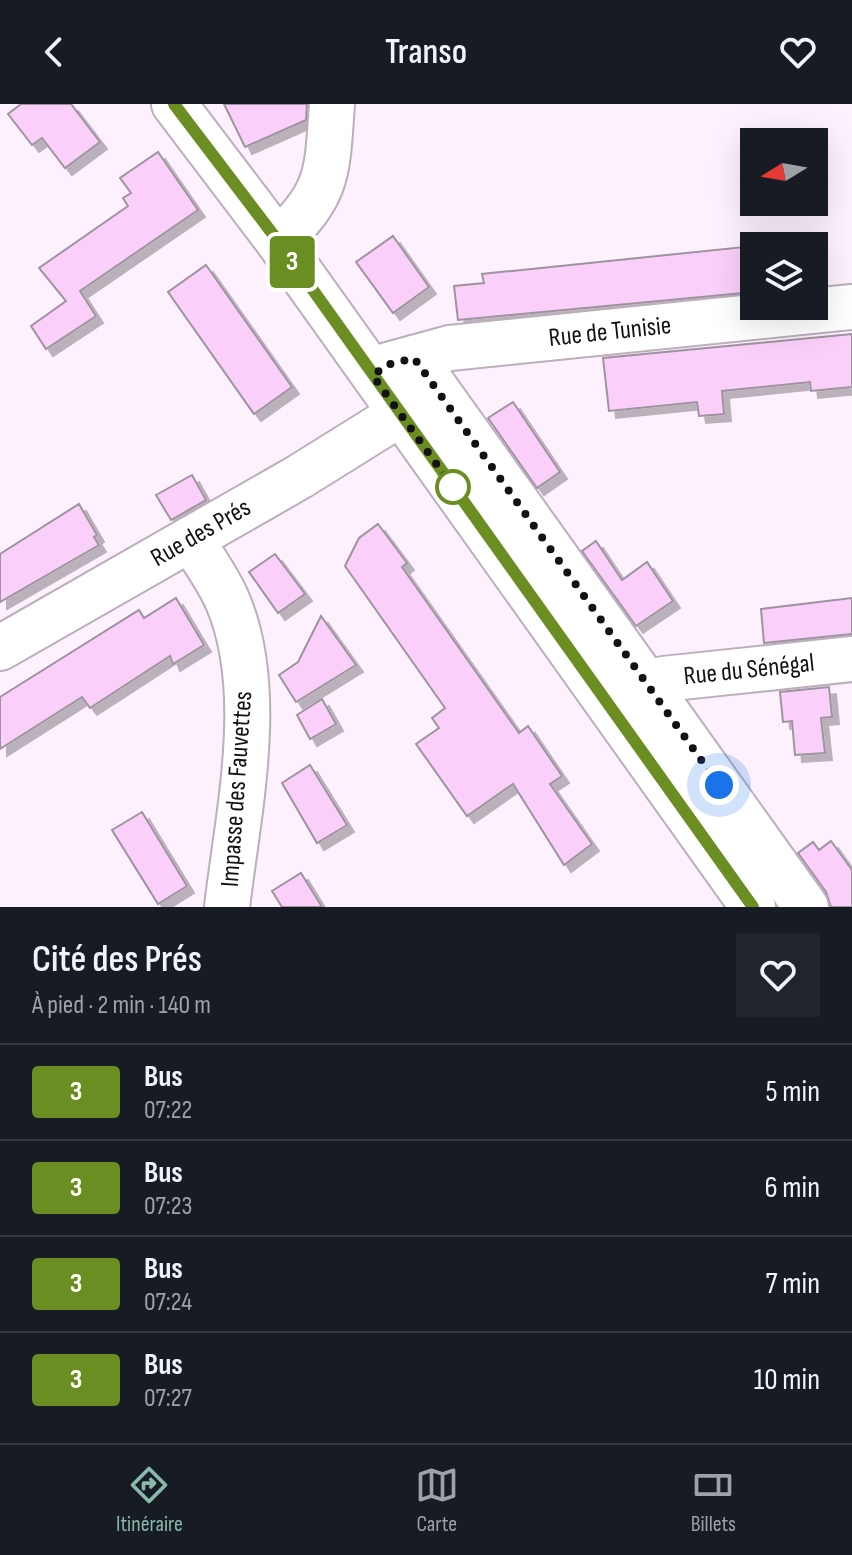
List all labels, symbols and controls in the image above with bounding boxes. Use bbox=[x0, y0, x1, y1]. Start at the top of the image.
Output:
icon: back bbox=[32, 30, 76, 74]
icon: heart bbox=[776, 30, 820, 74]
text: Transo bbox=[385, 31, 467, 74]
north arrow bbox=[740, 128, 828, 216]
map controls bbox=[740, 128, 828, 320]
button: layers bbox=[740, 232, 828, 320]
line badge: 3 bbox=[266, 236, 318, 288]
text: 3 bbox=[286, 245, 298, 278]
street label: Rue de Tunisie bbox=[547, 310, 673, 354]
unlabelled marker bbox=[436, 470, 470, 504]
street label: Rue des Prés bbox=[146, 492, 256, 574]
street label: Rue du Sénégal bbox=[682, 648, 816, 692]
street label: Impasse des Fauvettes bbox=[215, 690, 259, 888]
your location bbox=[699, 765, 739, 805]
button: heart bbox=[736, 933, 820, 1017]
text: Cité des Prés bbox=[32, 937, 202, 982]
text: À pied · 2 min · 140 m bbox=[32, 990, 211, 1021]
text: Bus bbox=[144, 1059, 183, 1095]
text: 5 min bbox=[766, 1074, 820, 1110]
text: 3 bbox=[70, 1075, 82, 1108]
text: 07:22 bbox=[144, 1095, 192, 1126]
text: Bus bbox=[144, 1155, 183, 1191]
text: 6 min bbox=[764, 1170, 820, 1206]
text: 3 bbox=[70, 1171, 82, 1204]
text: 07:23 bbox=[144, 1191, 192, 1222]
text: Bus bbox=[144, 1251, 183, 1287]
text: 7 min bbox=[766, 1266, 820, 1302]
text: 3 bbox=[70, 1267, 82, 1300]
text: 07:24 bbox=[144, 1287, 192, 1318]
text: Bus bbox=[144, 1347, 183, 1383]
text: 10 min bbox=[754, 1362, 820, 1398]
text: 3 bbox=[70, 1363, 82, 1396]
text: 07:27 bbox=[144, 1383, 192, 1414]
tab: Itinéraire bbox=[116, 1463, 183, 1538]
tab: Carte bbox=[415, 1463, 459, 1538]
tab: Billets bbox=[691, 1463, 736, 1538]

